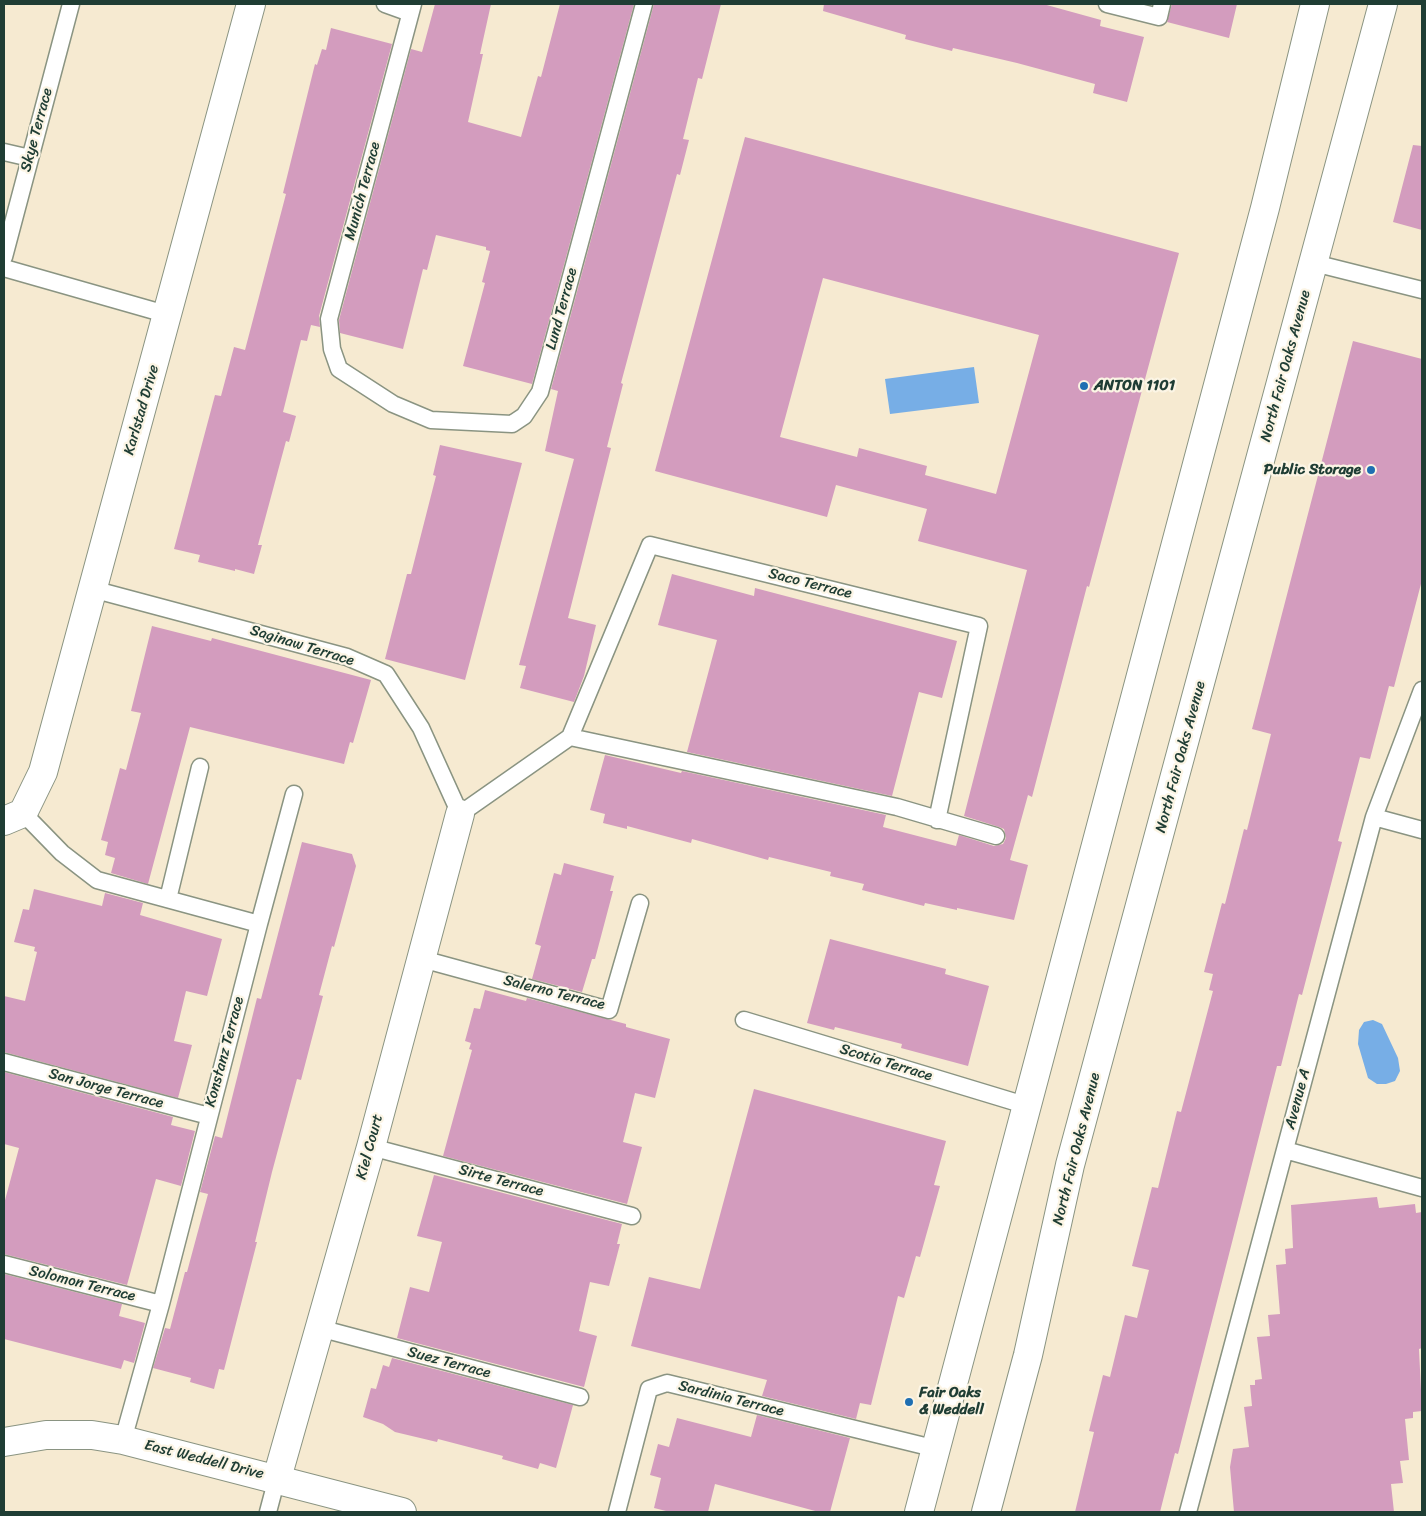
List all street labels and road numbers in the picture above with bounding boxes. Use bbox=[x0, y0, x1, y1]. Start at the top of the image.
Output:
street label: Skye Terrace bbox=[17, 86, 57, 174]
street label: Munich Terrace bbox=[341, 140, 385, 242]
street label: Lund Terrace bbox=[542, 266, 582, 352]
street label: North Fair Oaks Avenue bbox=[1257, 288, 1315, 444]
street label: Karlstad Drive bbox=[121, 363, 163, 457]
street label: Saco Terrace bbox=[766, 565, 854, 603]
street label: Saginaw Terrace bbox=[248, 622, 356, 670]
street label: North Fair Oaks Avenue bbox=[1152, 679, 1210, 835]
street label: Salerno Terrace bbox=[501, 972, 607, 1014]
street label: Konstanz Terrace bbox=[202, 995, 248, 1109]
street label: Scotia Terrace bbox=[838, 1040, 934, 1086]
street label: San Jorge Terrace bbox=[47, 1065, 165, 1113]
street label: Avenue A bbox=[1281, 1067, 1315, 1131]
street label: North Fair Oaks Avenue bbox=[1049, 1071, 1105, 1227]
street label: Kiel Court bbox=[353, 1112, 387, 1182]
street label: Sirte Terrace bbox=[457, 1161, 545, 1201]
street label: Solomon Terrace bbox=[27, 1262, 137, 1306]
street label: Suez Terrace bbox=[405, 1343, 493, 1383]
street label: Sardinia Terrace bbox=[676, 1377, 786, 1421]
street label: East Weddell Drive bbox=[142, 1436, 266, 1484]

